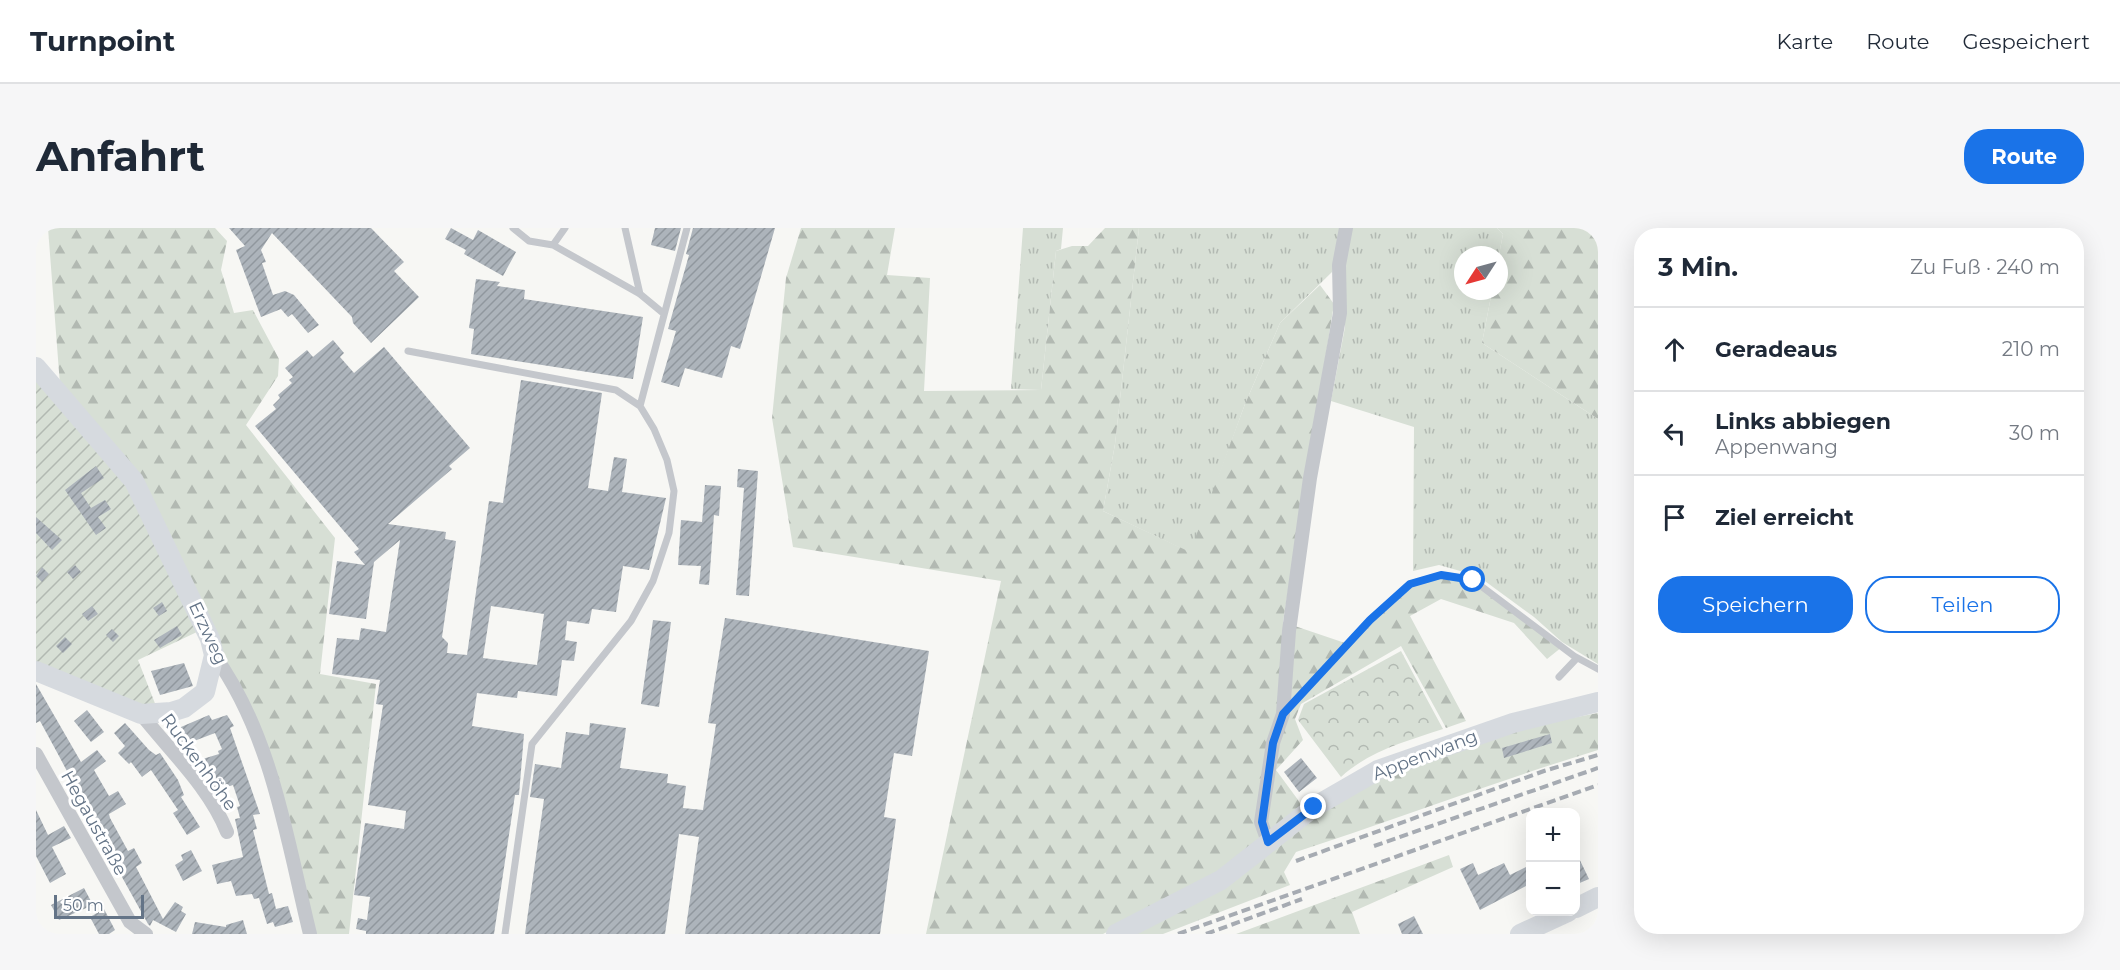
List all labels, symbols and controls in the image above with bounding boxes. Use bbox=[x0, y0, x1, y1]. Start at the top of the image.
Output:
text: Turnpoint bbox=[30, 24, 175, 58]
text: Karte bbox=[1777, 29, 1833, 54]
text: Route bbox=[1866, 29, 1929, 54]
text: Gespeichert bbox=[1962, 29, 2090, 54]
button: Route bbox=[1964, 129, 2084, 184]
text: Anfahrt bbox=[36, 130, 205, 182]
north arrow bbox=[1454, 246, 1508, 300]
text: 3 Min. bbox=[1658, 251, 1738, 283]
text: Zu Fuß · 240 m bbox=[1910, 255, 2060, 279]
icon: ahead bbox=[1658, 333, 1691, 366]
text: Geradeaus bbox=[1715, 336, 1837, 363]
text: 210 m bbox=[2002, 337, 2060, 361]
text: Links abbiegen bbox=[1715, 408, 1891, 435]
icon: left bbox=[1658, 417, 1691, 450]
text: 30 m bbox=[2009, 421, 2060, 445]
text: Appenwang bbox=[1715, 435, 1838, 459]
icon: arrive bbox=[1658, 501, 1691, 534]
text: Ziel erreicht bbox=[1715, 504, 1854, 531]
route start bbox=[1459, 566, 1485, 592]
button: Speichern bbox=[1658, 576, 1853, 633]
button: Teilen bbox=[1865, 576, 2060, 633]
street label: Erzweg bbox=[184, 598, 232, 668]
street label: Ruckenhöhe bbox=[156, 709, 242, 815]
street label: Appenwang bbox=[1369, 725, 1481, 785]
street label: Hegaustraße bbox=[56, 767, 132, 879]
route end bbox=[1300, 793, 1326, 819]
map controls bbox=[1526, 808, 1580, 916]
button: + bbox=[1526, 808, 1580, 862]
button: − bbox=[1526, 862, 1580, 916]
scale bar bbox=[54, 892, 144, 920]
text: 50 m bbox=[63, 896, 104, 915]

